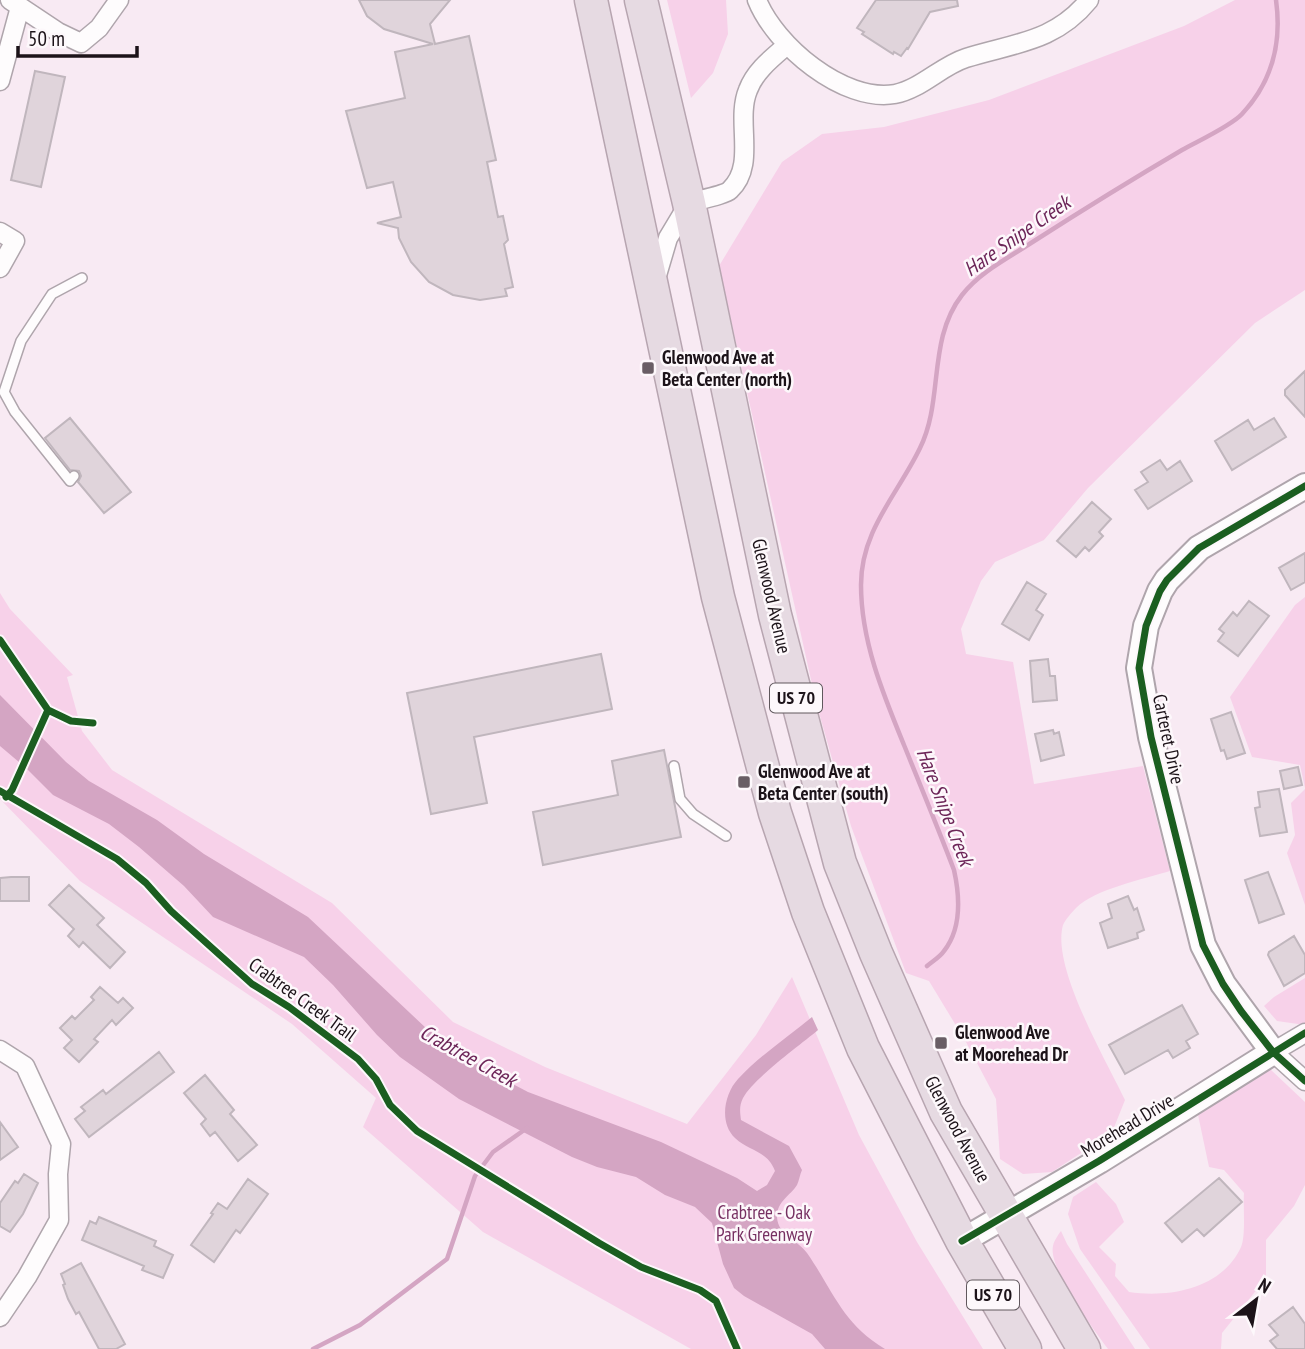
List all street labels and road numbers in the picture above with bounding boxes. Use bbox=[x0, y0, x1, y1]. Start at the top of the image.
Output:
street label: Glenwood Avenue bbox=[747, 536, 797, 656]
road number: US 70 bbox=[770, 684, 822, 712]
street label: Carteret Drive bbox=[1148, 692, 1190, 786]
street label: Crabtree Creek Trail bbox=[244, 952, 362, 1046]
street label: Glenwood Avenue bbox=[920, 1072, 996, 1187]
street label: Morehead Drive bbox=[1076, 1088, 1178, 1162]
road number: US 70 bbox=[967, 1280, 1019, 1310]

